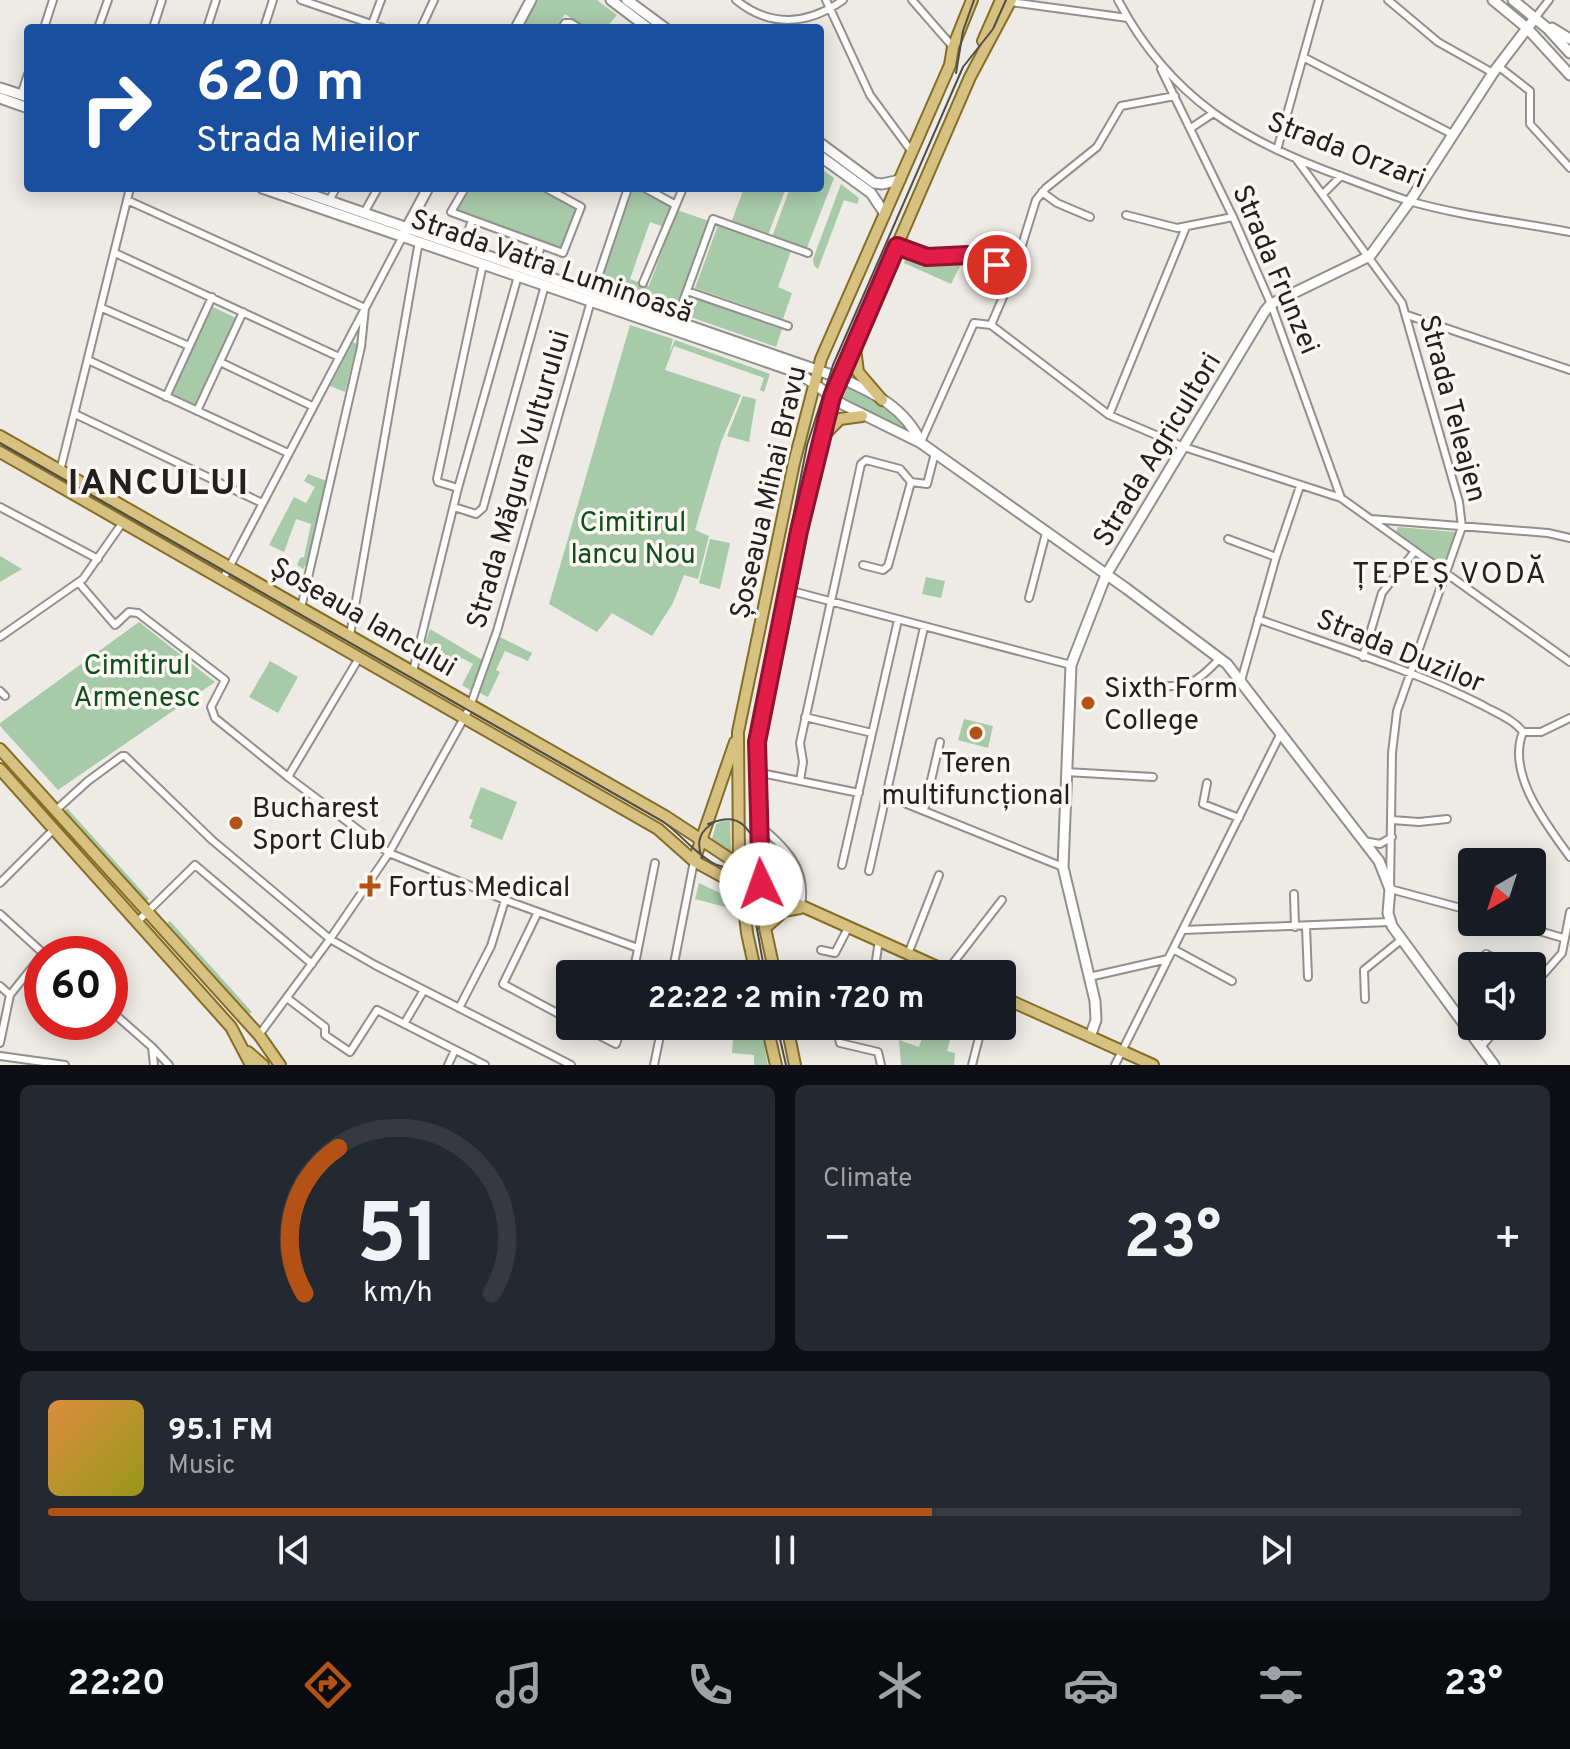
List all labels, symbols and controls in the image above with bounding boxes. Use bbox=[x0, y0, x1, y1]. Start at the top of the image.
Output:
text: 620 m bbox=[196, 50, 365, 120]
icon: right bbox=[64, 56, 168, 160]
street label: Strada Orzari bbox=[1262, 105, 1430, 198]
text: Strada Mieilor bbox=[196, 119, 420, 165]
street label: Strada Frunzei bbox=[1222, 180, 1326, 360]
street label: Strada Vatra Luminoasă bbox=[405, 203, 697, 333]
pin bbox=[963, 231, 1031, 299]
icon: arrive bbox=[975, 243, 1019, 287]
street label: Strada Teleajen bbox=[1409, 311, 1493, 506]
street label: Strada Măgura Vulturului bbox=[460, 326, 580, 633]
street label: Strada Agricultori bbox=[1086, 347, 1231, 554]
street label: Șoseaua Mihai Bravu bbox=[723, 363, 817, 623]
district label: IANCULUI bbox=[68, 462, 250, 508]
park label: Cimitirul Iancu Nou bbox=[570, 506, 696, 574]
street label: Șoseaua Iancului bbox=[263, 551, 462, 687]
district label: ȚEPEȘ VODĂ bbox=[1352, 554, 1548, 594]
street label: Strada Duzilor bbox=[1310, 603, 1489, 703]
park label: Cimitirul Armenesc bbox=[73, 649, 201, 717]
place label: Sixth Form College bbox=[1104, 672, 1238, 740]
marker: Sixth Form College bbox=[1079, 694, 1097, 712]
marker: Teren multifuncțional bbox=[967, 724, 985, 742]
place label: Teren multifuncțional bbox=[881, 747, 1071, 815]
place label: Bucharest Sport Club bbox=[252, 792, 386, 860]
marker: Bucharest Sport Club bbox=[227, 814, 245, 832]
position arrow bbox=[719, 842, 803, 926]
north arrow bbox=[1458, 848, 1546, 936]
map controls bbox=[1458, 848, 1546, 1040]
place label: Fortus Medical bbox=[388, 871, 570, 907]
marker: Fortus Medical bbox=[359, 875, 381, 897]
speed limit sign: 60 bbox=[24, 936, 128, 1040]
button: sound bbox=[1458, 952, 1546, 1040]
text: 22:22 · 2 min · 720 m bbox=[648, 981, 924, 1018]
text: Climate bbox=[823, 1163, 912, 1196]
text: 51 bbox=[355, 1187, 440, 1292]
text: 23° bbox=[1124, 1203, 1221, 1279]
text: − bbox=[823, 1213, 851, 1269]
text: + bbox=[1494, 1213, 1522, 1269]
text: km/h bbox=[363, 1276, 432, 1312]
text: 95.1 FM bbox=[168, 1413, 273, 1450]
text: Music bbox=[168, 1450, 235, 1483]
icon: previous bbox=[272, 1528, 316, 1572]
icon: pause bbox=[763, 1528, 807, 1572]
icon: next bbox=[1254, 1528, 1298, 1572]
icon: directions bbox=[300, 1657, 356, 1713]
icon: music bbox=[491, 1657, 547, 1713]
icon: phone bbox=[682, 1657, 738, 1713]
icon: climate bbox=[872, 1657, 928, 1713]
icon: car bbox=[1063, 1657, 1119, 1713]
icon: filters bbox=[1253, 1657, 1309, 1713]
text: 22:20 bbox=[67, 1662, 166, 1708]
text: 23° bbox=[1444, 1662, 1503, 1708]

